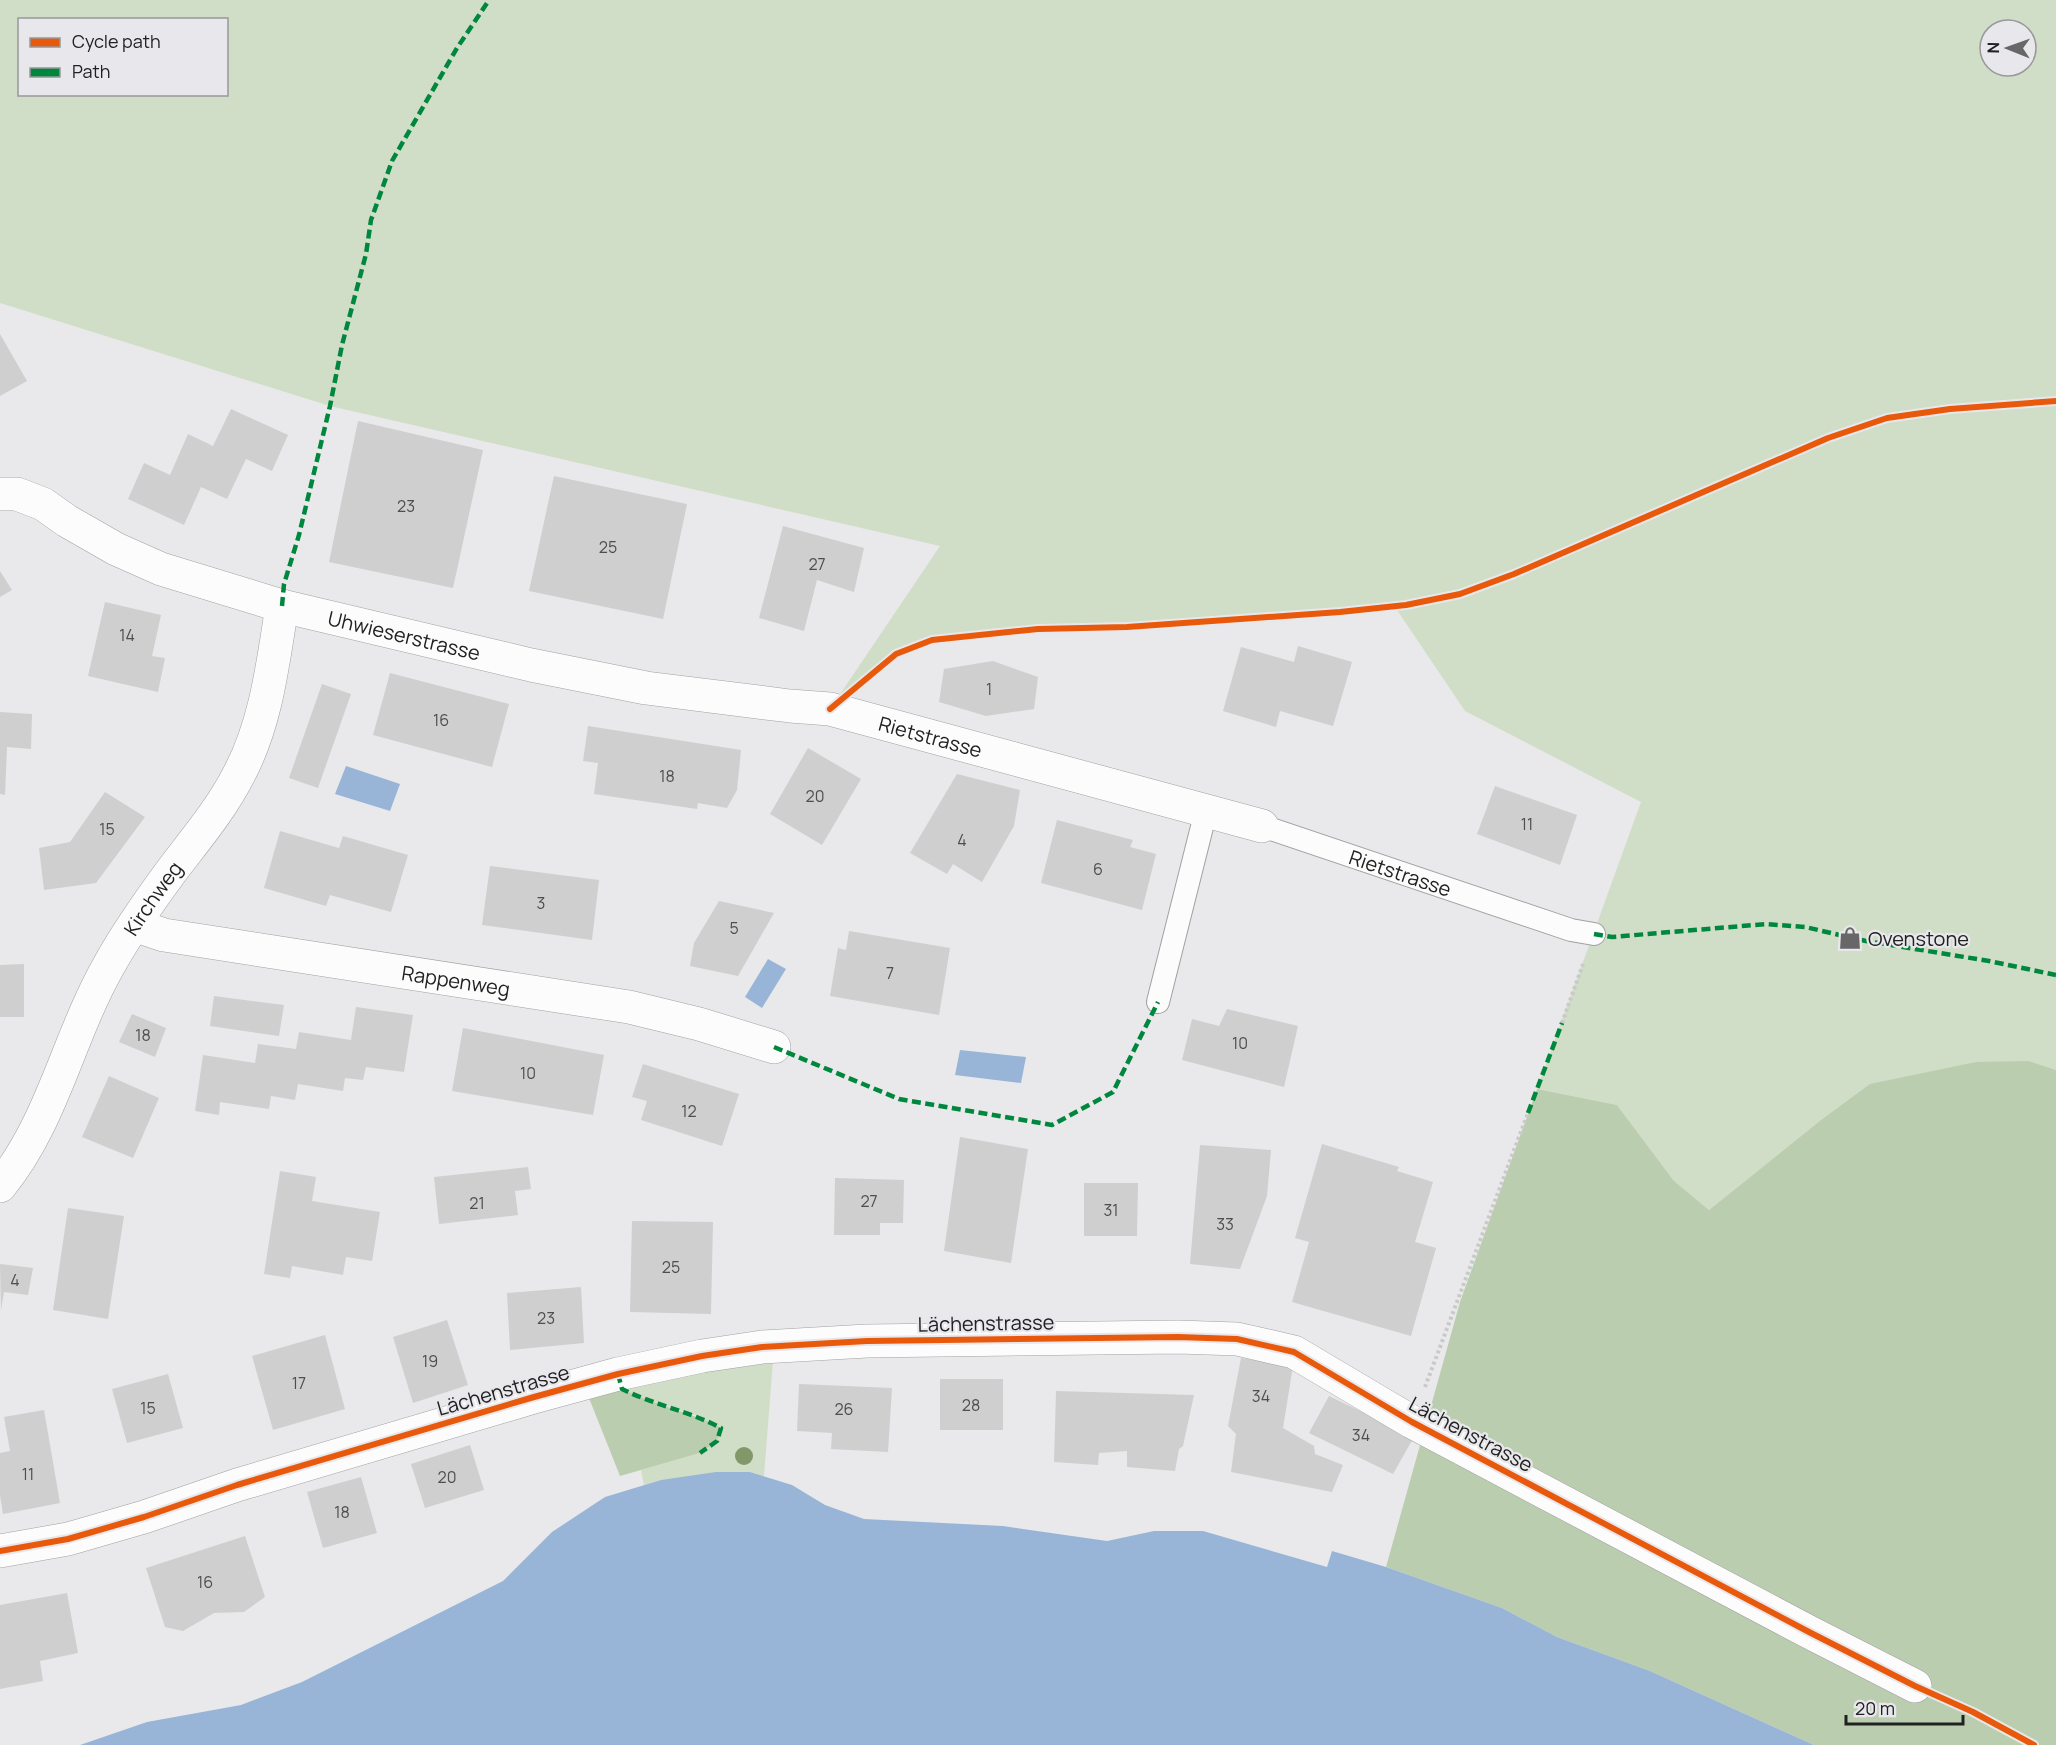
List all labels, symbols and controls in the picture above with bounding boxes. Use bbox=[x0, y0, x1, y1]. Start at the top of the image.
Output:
legend bbox=[18, 18, 228, 96]
north arrow bbox=[1978, 18, 2038, 78]
text: Cycle path bbox=[72, 29, 161, 53]
text: N bbox=[1982, 42, 2004, 54]
text: Path bbox=[72, 59, 110, 83]
house number: 23 bbox=[397, 495, 415, 517]
house number: 25 bbox=[599, 536, 617, 558]
house number: 27 bbox=[808, 553, 826, 575]
street label: Uhwieserstrasse bbox=[325, 604, 483, 666]
house number: 14 bbox=[119, 624, 135, 646]
house number: 1 bbox=[986, 678, 992, 700]
house number: 16 bbox=[433, 709, 449, 731]
street label: Rietstrasse bbox=[876, 709, 985, 763]
house number: 18 bbox=[659, 765, 675, 787]
house number: 20 bbox=[806, 785, 824, 807]
house number: 11 bbox=[1521, 813, 1533, 835]
house number: 15 bbox=[99, 818, 115, 840]
house number: 4 bbox=[957, 829, 967, 851]
street label: Rietstrasse bbox=[1346, 843, 1455, 902]
street label: Kirchweg bbox=[117, 855, 188, 940]
house number: 6 bbox=[1093, 858, 1103, 880]
house number: 3 bbox=[537, 892, 545, 914]
house number: 5 bbox=[729, 917, 739, 939]
shop icon: Ovenstone bbox=[1837, 925, 1863, 951]
place label: Ovenstone bbox=[1868, 925, 1969, 952]
street label: Rappenweg bbox=[400, 959, 512, 1002]
house number: 7 bbox=[886, 962, 894, 984]
house number: 18 bbox=[135, 1024, 151, 1046]
house number: 10 bbox=[1232, 1032, 1248, 1054]
house number: 10 bbox=[520, 1062, 536, 1084]
house number: 12 bbox=[681, 1100, 697, 1122]
house number: 27 bbox=[860, 1190, 878, 1212]
house number: 21 bbox=[469, 1192, 485, 1214]
house number: 31 bbox=[1103, 1199, 1119, 1221]
house number: 33 bbox=[1216, 1213, 1234, 1235]
house number: 25 bbox=[662, 1256, 680, 1278]
house number: 4 bbox=[10, 1269, 20, 1291]
house number: 23 bbox=[537, 1307, 555, 1329]
street label: Lächenstrasse bbox=[917, 1308, 1055, 1338]
house number: 19 bbox=[422, 1350, 438, 1372]
street label: Lächenstrasse bbox=[434, 1358, 572, 1422]
house number: 17 bbox=[292, 1372, 306, 1394]
house number: 34 bbox=[1252, 1385, 1270, 1407]
street label: Lächenstrasse bbox=[1404, 1390, 1538, 1478]
house number: 28 bbox=[962, 1394, 980, 1416]
house number: 15 bbox=[140, 1397, 156, 1419]
house number: 26 bbox=[834, 1398, 854, 1420]
house number: 34 bbox=[1352, 1424, 1370, 1446]
house number: 11 bbox=[22, 1463, 34, 1485]
house number: 20 bbox=[438, 1466, 456, 1488]
house number: 18 bbox=[334, 1501, 350, 1523]
house number: 16 bbox=[197, 1571, 213, 1593]
scale bar bbox=[1846, 1688, 1963, 1726]
text: 20 m bbox=[1855, 1696, 1895, 1720]

